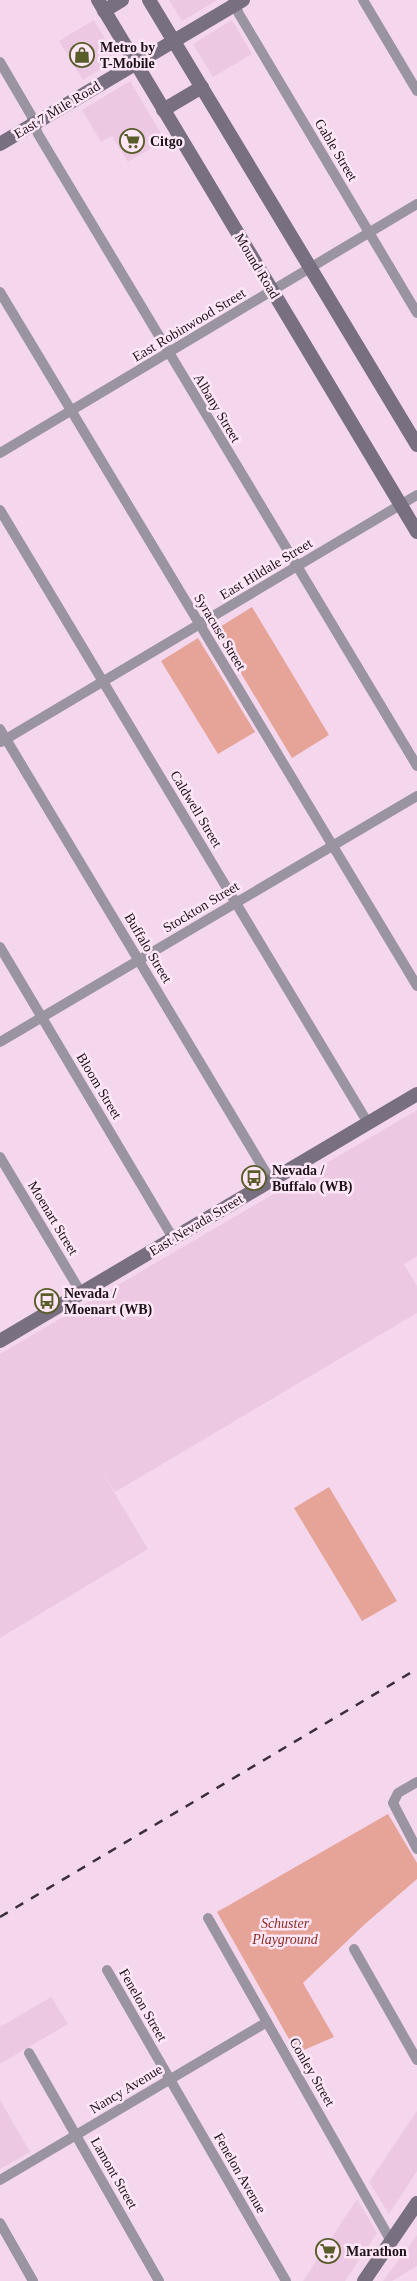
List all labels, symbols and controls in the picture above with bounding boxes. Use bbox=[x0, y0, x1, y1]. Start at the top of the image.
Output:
place label: Metro by T-Mobile bbox=[100, 40, 155, 71]
shop icon: Metro by T-Mobile bbox=[69, 42, 95, 68]
street label: East 7 Mile Road bbox=[11, 78, 103, 142]
street label: Gable Street bbox=[312, 116, 360, 184]
supermarket icon: Citgo bbox=[119, 128, 145, 154]
place label: Citgo bbox=[150, 134, 183, 149]
street label: Mound Road bbox=[232, 231, 282, 301]
street label: East Robinwood Street bbox=[130, 285, 248, 365]
street label: Albany Street bbox=[191, 371, 243, 445]
street label: East Hildale Street bbox=[217, 535, 315, 602]
street label: Syracuse Street bbox=[191, 591, 249, 673]
street label: Caldwell Street bbox=[167, 768, 225, 850]
street label: Stockton Street bbox=[160, 878, 242, 936]
street label: Buffalo Street bbox=[121, 910, 175, 986]
street label: Bloom Street bbox=[73, 1050, 125, 1122]
place label: Nevada / Buffalo (WB) bbox=[272, 1163, 353, 1195]
bus stop icon: Nevada / Buffalo (WB) bbox=[241, 1165, 267, 1191]
street label: Moenart Street bbox=[25, 1178, 81, 1258]
street label: East Nevada Street bbox=[146, 1191, 246, 1259]
place label: Nevada / Moenart (WB) bbox=[64, 1286, 153, 1318]
bus stop icon: Nevada / Moenart (WB) bbox=[34, 1288, 60, 1314]
park label: Schuster Playground bbox=[251, 1916, 319, 1947]
street label: Fenelon Street bbox=[116, 1966, 170, 2044]
street label: Conley Street bbox=[286, 2035, 338, 2109]
street label: Nancy Avenue bbox=[87, 2062, 165, 2116]
street label: Fenelon Avenue bbox=[211, 2130, 269, 2216]
street label: Lamont Street bbox=[88, 2135, 140, 2211]
supermarket icon: Marathon bbox=[315, 2238, 341, 2264]
place label: Marathon bbox=[346, 2244, 407, 2259]

